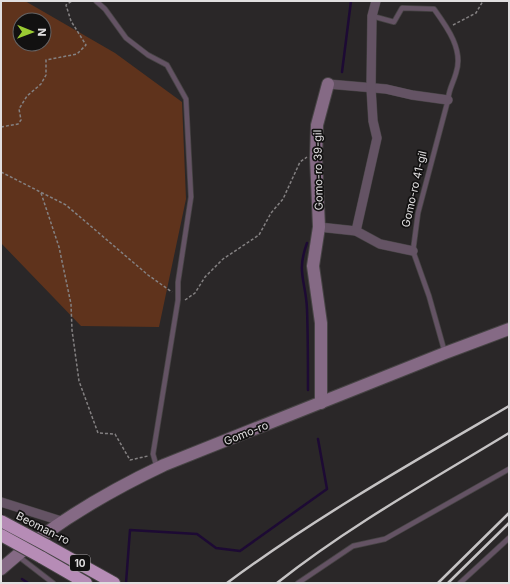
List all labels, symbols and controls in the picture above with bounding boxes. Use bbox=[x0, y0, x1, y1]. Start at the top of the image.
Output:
north arrow bbox=[12, 12, 52, 52]
text: N bbox=[35, 28, 49, 36]
street label: Gomo-ro 39-gil bbox=[310, 130, 326, 210]
street label: Gomo-ro 41-gil bbox=[398, 149, 430, 229]
street label: Gomo-ro bbox=[222, 418, 271, 448]
street label: Beoman-ro bbox=[14, 509, 72, 548]
road number: 10 bbox=[70, 555, 90, 571]

